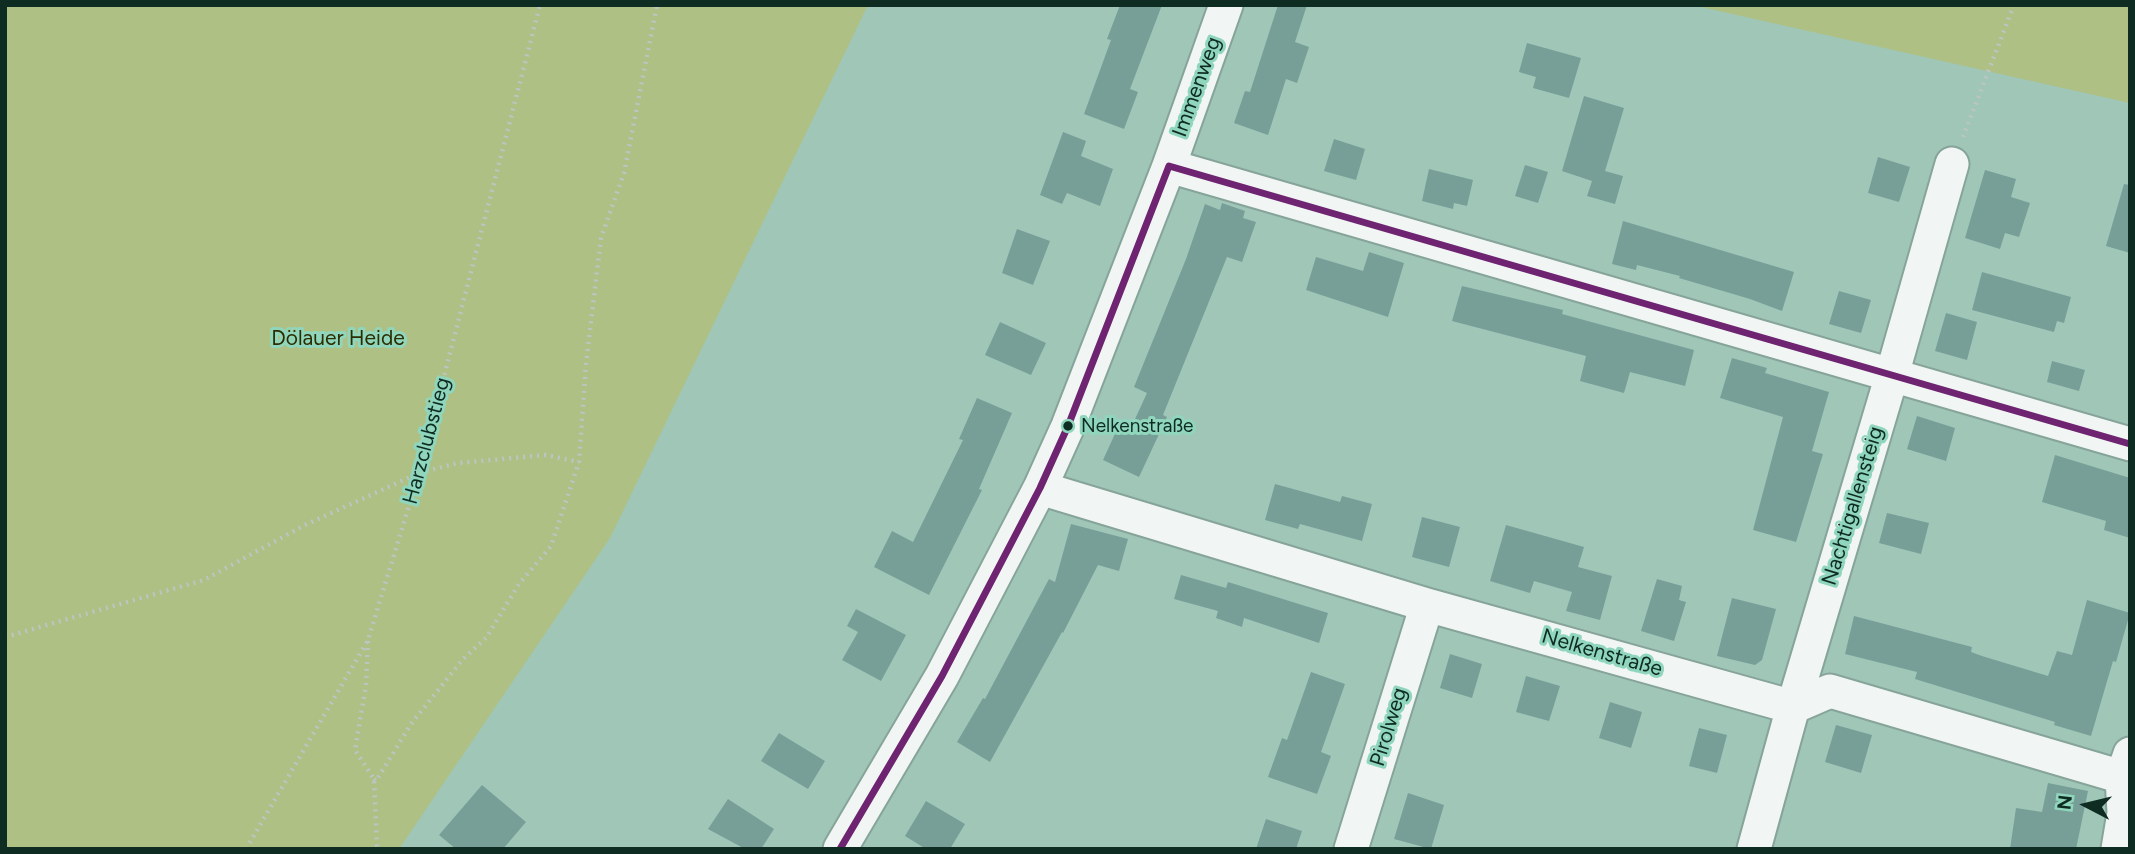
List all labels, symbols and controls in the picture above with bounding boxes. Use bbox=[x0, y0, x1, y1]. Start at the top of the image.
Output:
street label: Immenweg bbox=[1167, 34, 1227, 140]
park label: Dölauer Heide bbox=[271, 326, 405, 352]
street label: Harzclubstieg bbox=[398, 375, 456, 507]
place label: Nelkenstraße bbox=[1081, 415, 1193, 437]
marker: Nelkenstraße bbox=[1061, 419, 1075, 433]
street label: Nachtigallensteig bbox=[1817, 424, 1889, 588]
street label: Nelkenstraße bbox=[1539, 624, 1665, 682]
street label: Pirolweg bbox=[1365, 685, 1413, 769]
north arrow bbox=[2051, 770, 2121, 840]
text: N bbox=[2052, 794, 2077, 811]

